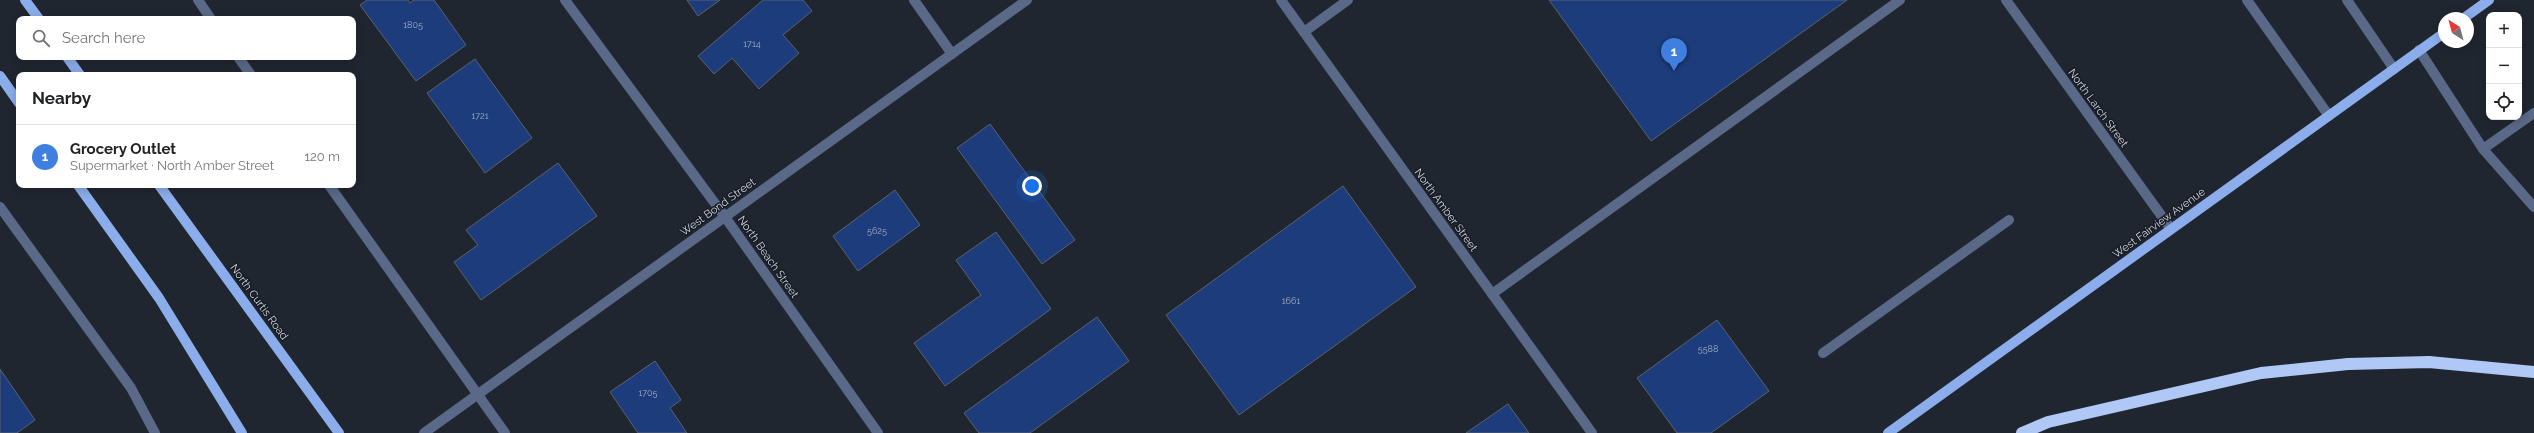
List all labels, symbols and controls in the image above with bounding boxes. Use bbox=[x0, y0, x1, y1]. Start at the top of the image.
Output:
north arrow bbox=[2438, 12, 2474, 48]
map controls bbox=[2486, 12, 2522, 120]
button: + bbox=[2486, 12, 2522, 48]
search box bbox=[16, 16, 356, 60]
house number: 1805 bbox=[403, 20, 423, 30]
icon: search bbox=[30, 27, 52, 49]
text: Search here bbox=[62, 29, 145, 47]
pin: 1 bbox=[1661, 38, 1687, 71]
house number: 1714 bbox=[743, 39, 761, 49]
button: − bbox=[2486, 48, 2522, 84]
street label: North Larch Street bbox=[2065, 66, 2131, 150]
button: locate bbox=[2486, 84, 2522, 120]
text: Nearby bbox=[32, 88, 91, 108]
house number: 1721 bbox=[471, 111, 489, 121]
text: Grocery Outlet bbox=[70, 140, 176, 158]
text: 1 bbox=[42, 149, 48, 164]
text: 120 m bbox=[304, 149, 340, 164]
text: Supermarket · North Amber Street bbox=[70, 158, 274, 173]
street label: North Amber Street bbox=[1412, 166, 1481, 254]
street label: West Bond Street bbox=[678, 175, 758, 239]
your location bbox=[1022, 176, 1042, 196]
street label: West Fairview Avenue bbox=[2110, 185, 2208, 261]
street label: North Beach Street bbox=[735, 213, 801, 301]
house number: 5625 bbox=[867, 226, 887, 236]
street label: North Curtis Road bbox=[227, 262, 291, 342]
house number: 1661 bbox=[1282, 296, 1300, 306]
house number: 5588 bbox=[1698, 344, 1718, 354]
house number: 1705 bbox=[639, 388, 658, 398]

